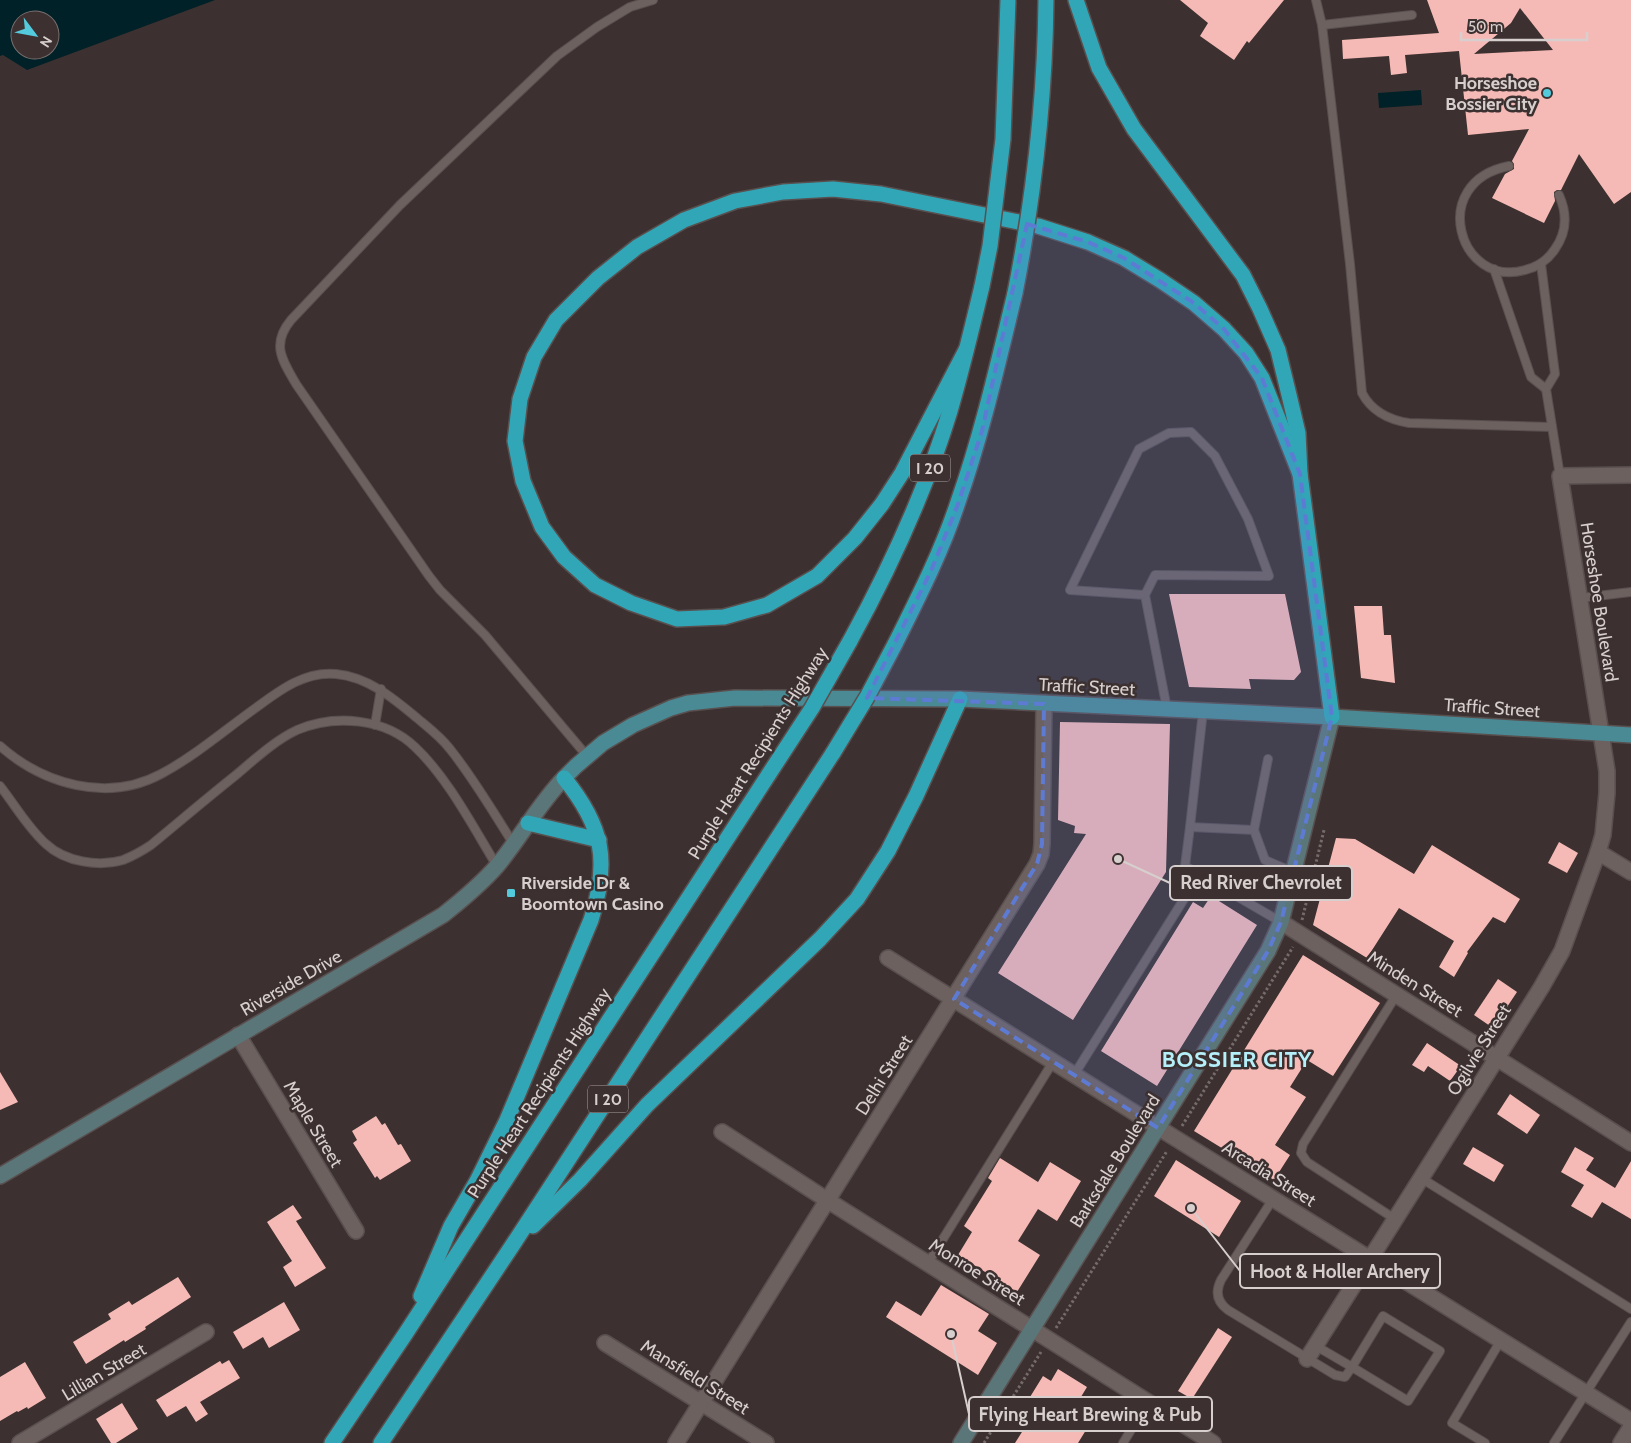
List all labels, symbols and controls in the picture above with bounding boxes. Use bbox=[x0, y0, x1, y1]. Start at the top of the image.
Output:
north arrow bbox=[10, 10, 60, 60]
scale bar bbox=[1461, 10, 1587, 42]
text: 50 m bbox=[1468, 18, 1503, 36]
text: N bbox=[36, 33, 56, 51]
place label: Horseshoe Bossier City bbox=[1445, 72, 1537, 115]
marker: Horseshoe Bossier City bbox=[1541, 87, 1553, 99]
road number: I 20 bbox=[910, 454, 950, 482]
street label: Horseshoe Boulevard bbox=[1576, 521, 1622, 683]
street label: Purple Heart Recipients Highway bbox=[683, 643, 833, 863]
street label: Traffic Street bbox=[1038, 673, 1136, 701]
street label: Traffic Street bbox=[1443, 694, 1541, 722]
callout: Red River Chevrolet bbox=[1170, 866, 1352, 900]
text: Red River Chevrolet bbox=[1180, 871, 1342, 894]
place label: Riverside Dr & Boomtown Casino bbox=[521, 872, 664, 915]
marker: Riverside Dr & Boomtown Casino bbox=[505, 887, 517, 899]
street label: Riverside Drive bbox=[237, 945, 345, 1021]
street label: Minden Street bbox=[1363, 946, 1467, 1022]
street label: Purple Heart Recipients Highway bbox=[463, 984, 615, 1202]
street label: Ogilvie Street bbox=[1442, 1000, 1516, 1100]
street label: Delhi Street bbox=[851, 1031, 917, 1119]
district label: BOSSIER CITY bbox=[1162, 1046, 1312, 1073]
street label: Maple Street bbox=[279, 1077, 347, 1171]
road number: I 20 bbox=[588, 1086, 628, 1112]
street label: Barksdale Boulevard bbox=[1065, 1090, 1165, 1232]
street label: Arcadia Street bbox=[1218, 1137, 1320, 1211]
street label: Monroe Street bbox=[925, 1234, 1029, 1310]
callout: Hoot & Holler Archery bbox=[1240, 1254, 1440, 1288]
text: Hoot & Holler Archery bbox=[1250, 1260, 1431, 1283]
street label: Mansfield Street bbox=[637, 1335, 753, 1419]
street label: Lillian Street bbox=[58, 1338, 150, 1406]
callout: Flying Heart Brewing & Pub bbox=[969, 1397, 1212, 1431]
text: Flying Heart Brewing & Pub bbox=[979, 1403, 1202, 1426]

